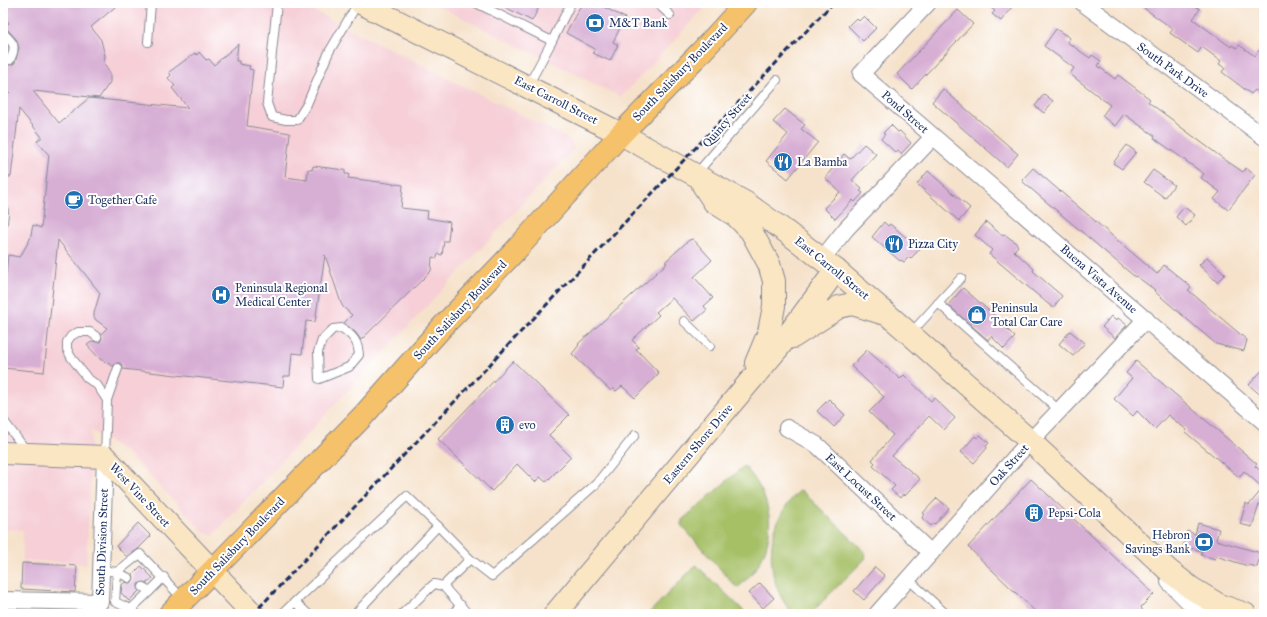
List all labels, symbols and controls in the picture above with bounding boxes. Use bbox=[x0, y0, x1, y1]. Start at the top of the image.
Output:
bank icon: M&T Bank bbox=[584, 12, 606, 34]
place label: M&T Bank bbox=[609, 16, 668, 30]
street label: South Salisbury Boulevard bbox=[630, 20, 730, 124]
street label: South Park Drive bbox=[1135, 39, 1211, 101]
street label: East Carroll Street bbox=[512, 73, 601, 127]
street label: Pond Street bbox=[879, 88, 932, 137]
street label: Quincy Street bbox=[699, 89, 755, 150]
restaurant icon: La Bamba bbox=[772, 151, 794, 173]
place label: La Bamba bbox=[797, 155, 848, 169]
cafe icon: Together Cafe bbox=[63, 189, 85, 211]
place label: Together Cafe bbox=[88, 193, 157, 208]
restaurant icon: Pizza City bbox=[883, 233, 905, 255]
street label: East Carroll Street bbox=[792, 234, 873, 303]
place label: Pizza City bbox=[908, 237, 959, 251]
street label: Buena Vista Avenue bbox=[1058, 242, 1140, 316]
street label: South Salisbury Boulevard bbox=[410, 257, 510, 363]
place label: Peninsula Regional Medical Center bbox=[235, 281, 328, 309]
hospital icon: Peninsula Regional Medical Center bbox=[210, 284, 232, 306]
place label: Peninsula Total Car Care bbox=[991, 301, 1063, 329]
shop icon: Peninsula Total Car Care bbox=[966, 304, 988, 326]
street label: Eastern Shore Drive bbox=[660, 401, 736, 487]
building icon: evo bbox=[494, 414, 516, 436]
place label: evo bbox=[519, 418, 536, 432]
street label: Oak Street bbox=[986, 440, 1032, 489]
street label: East Locust Street bbox=[822, 450, 900, 524]
street label: West Vine Street bbox=[107, 460, 174, 531]
street label: South Division Street bbox=[93, 487, 111, 596]
street label: South Salisbury Boulevard bbox=[187, 494, 287, 598]
building icon: Pepsi-Cola bbox=[1023, 502, 1045, 524]
place label: Pepsi-Cola bbox=[1048, 506, 1102, 520]
place label: Hebron Savings Bank bbox=[1125, 528, 1190, 557]
bank icon: Hebron Savings Bank bbox=[1193, 531, 1215, 553]

